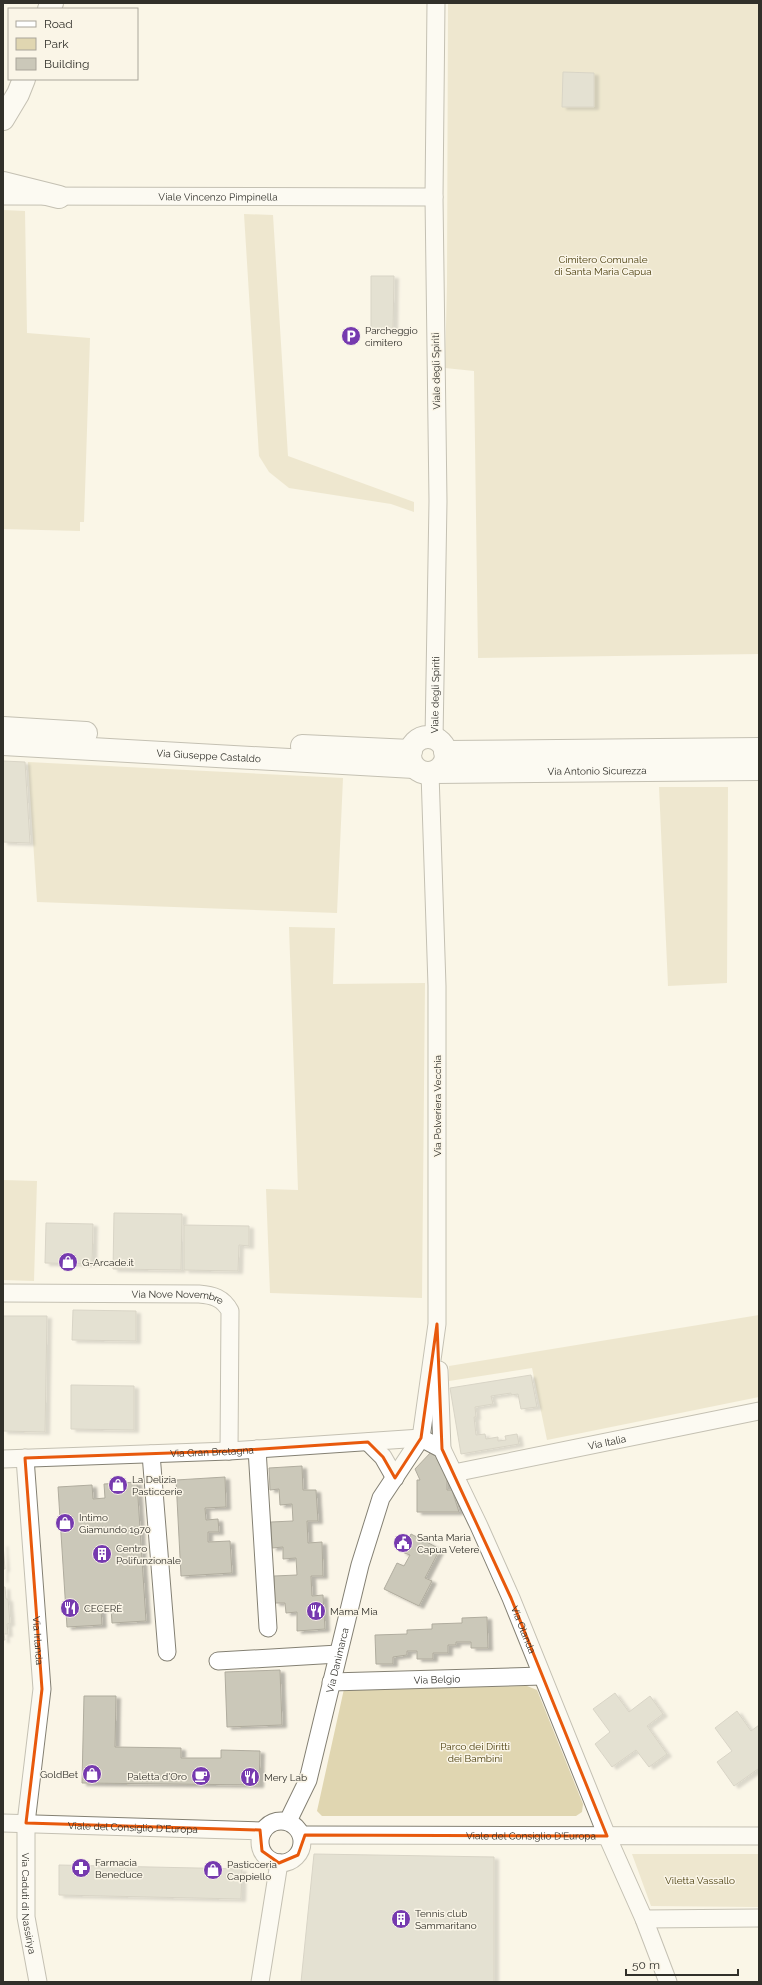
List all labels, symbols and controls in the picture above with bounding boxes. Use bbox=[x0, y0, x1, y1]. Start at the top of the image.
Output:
legend bbox=[8, 8, 138, 80]
text: Road bbox=[44, 17, 73, 31]
text: Park bbox=[44, 37, 69, 51]
text: Building bbox=[44, 57, 90, 71]
street label: Viale Vincenzo Pimpinella bbox=[158, 191, 278, 202]
park label: Cimitero Comunale di Santa Maria Capua bbox=[554, 254, 652, 277]
parking icon: Parcheggio cimitero bbox=[340, 325, 362, 347]
place label: Parcheggio cimitero bbox=[365, 325, 418, 348]
street label: Viale degli Spiriti bbox=[430, 332, 442, 410]
street label: Viale degli Spiriti bbox=[429, 656, 441, 734]
street label: Via Giuseppe Castaldo bbox=[156, 747, 261, 764]
street label: Via Antonio Sicurezza bbox=[547, 765, 647, 776]
street label: Via Polveriera Vecchia bbox=[432, 1055, 443, 1157]
shop icon: G-Arcade.it bbox=[57, 1251, 79, 1273]
place label: G-Arcade.it bbox=[82, 1257, 135, 1268]
street label: Via Nove Novembre bbox=[131, 1288, 226, 1306]
street label: Via Italia bbox=[587, 1433, 627, 1451]
street label: Via Gran Bretagna bbox=[170, 1444, 254, 1459]
shop icon: La Delizia Pasticcerie bbox=[107, 1474, 129, 1496]
place label: La Delizia Pasticcerie bbox=[132, 1474, 182, 1497]
shop icon: Intimo Giamundo 1970 bbox=[54, 1512, 76, 1534]
place label: Intimo Giamundo 1970 bbox=[79, 1512, 151, 1535]
public building icon: Santa Maria Capua Vetere bbox=[392, 1532, 414, 1554]
place label: Santa Maria Capua Vetere bbox=[417, 1532, 480, 1555]
building icon: Centro Polifunzionale bbox=[91, 1543, 113, 1565]
place label: Centro Polifunzionale bbox=[116, 1543, 181, 1566]
restaurant icon: CECERÈ bbox=[59, 1597, 81, 1619]
restaurant icon: Mama Mia bbox=[305, 1600, 327, 1622]
place label: CECERÈ bbox=[84, 1603, 122, 1614]
street label: Via Olanda bbox=[509, 1604, 538, 1655]
place label: Mama Mia bbox=[330, 1606, 378, 1617]
street label: Via Irlanda bbox=[31, 1616, 46, 1665]
street label: Via Danimarca bbox=[324, 1626, 350, 1694]
street label: Via Belgio bbox=[414, 1673, 460, 1685]
park label: Parco dei Diritti dei Bambini bbox=[440, 1741, 510, 1764]
shop icon: GoldBet bbox=[81, 1763, 103, 1785]
cafe icon: Paletta d'Oro bbox=[190, 1765, 212, 1787]
restaurant icon: Mery Lab bbox=[239, 1766, 261, 1788]
place label: GoldBet bbox=[40, 1769, 79, 1780]
place label: Paletta d'Oro bbox=[127, 1771, 187, 1782]
place label: Mery Lab bbox=[264, 1772, 307, 1783]
street label: Viale del Consiglio D'Europa bbox=[68, 1820, 198, 1834]
street label: Viale del Consiglio D'Europa bbox=[466, 1830, 596, 1841]
street label: Via Caduti di Nassiriya bbox=[21, 1852, 38, 1955]
pharmacy icon: Farmacia Beneduce bbox=[70, 1857, 92, 1879]
place label: Farmacia Beneduce bbox=[95, 1857, 143, 1880]
shop icon: Pasticceria Cappiello bbox=[202, 1859, 224, 1881]
place label: Pasticceria Cappiello bbox=[227, 1859, 277, 1882]
park label: Viletta Vassallo bbox=[665, 1875, 735, 1886]
building icon: Tennis club Sammaritano bbox=[390, 1908, 412, 1930]
place label: Tennis club Sammaritano bbox=[415, 1908, 477, 1931]
scale bar bbox=[626, 1951, 738, 1977]
text: 50 m bbox=[632, 1958, 660, 1972]

